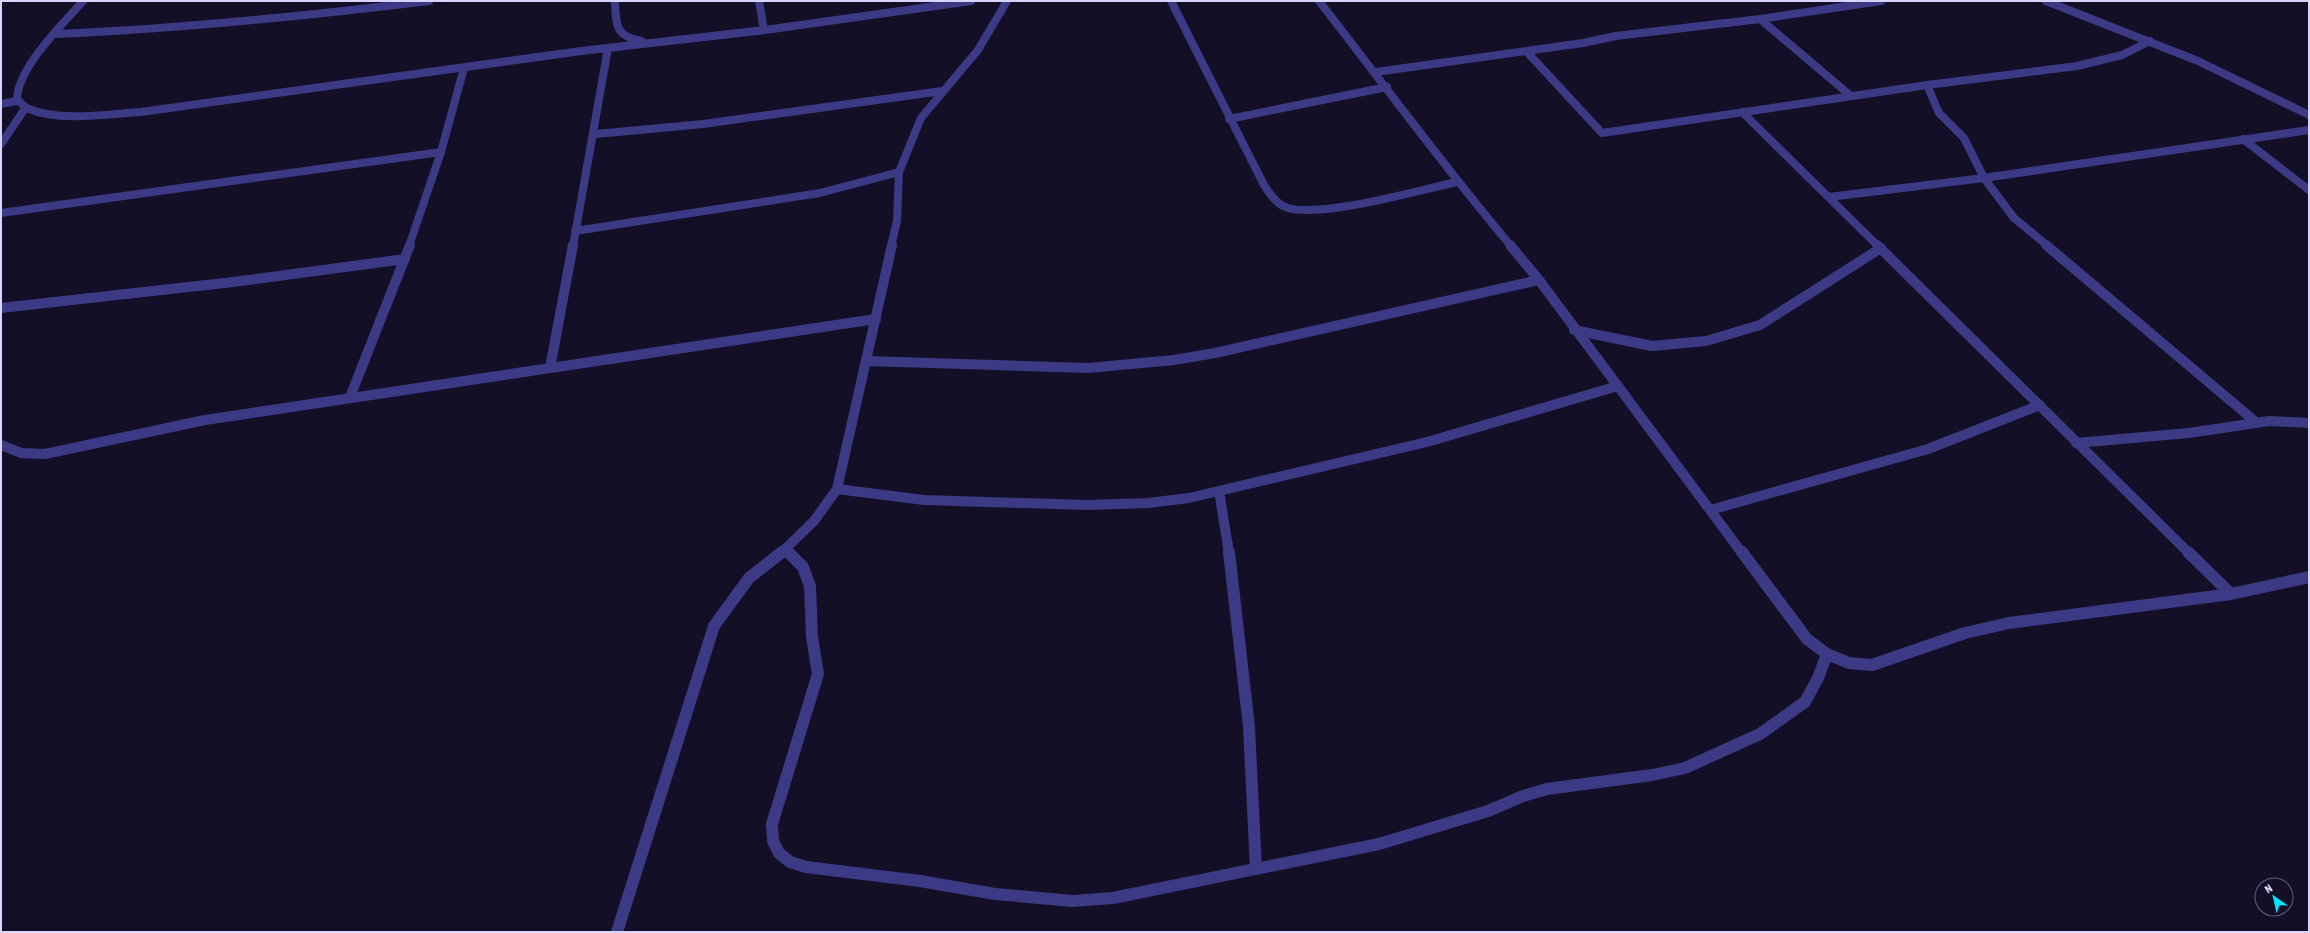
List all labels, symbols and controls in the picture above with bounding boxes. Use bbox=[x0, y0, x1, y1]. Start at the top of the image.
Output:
north arrow bbox=[2254, 877, 2294, 917]
text: N bbox=[2262, 882, 2274, 896]

